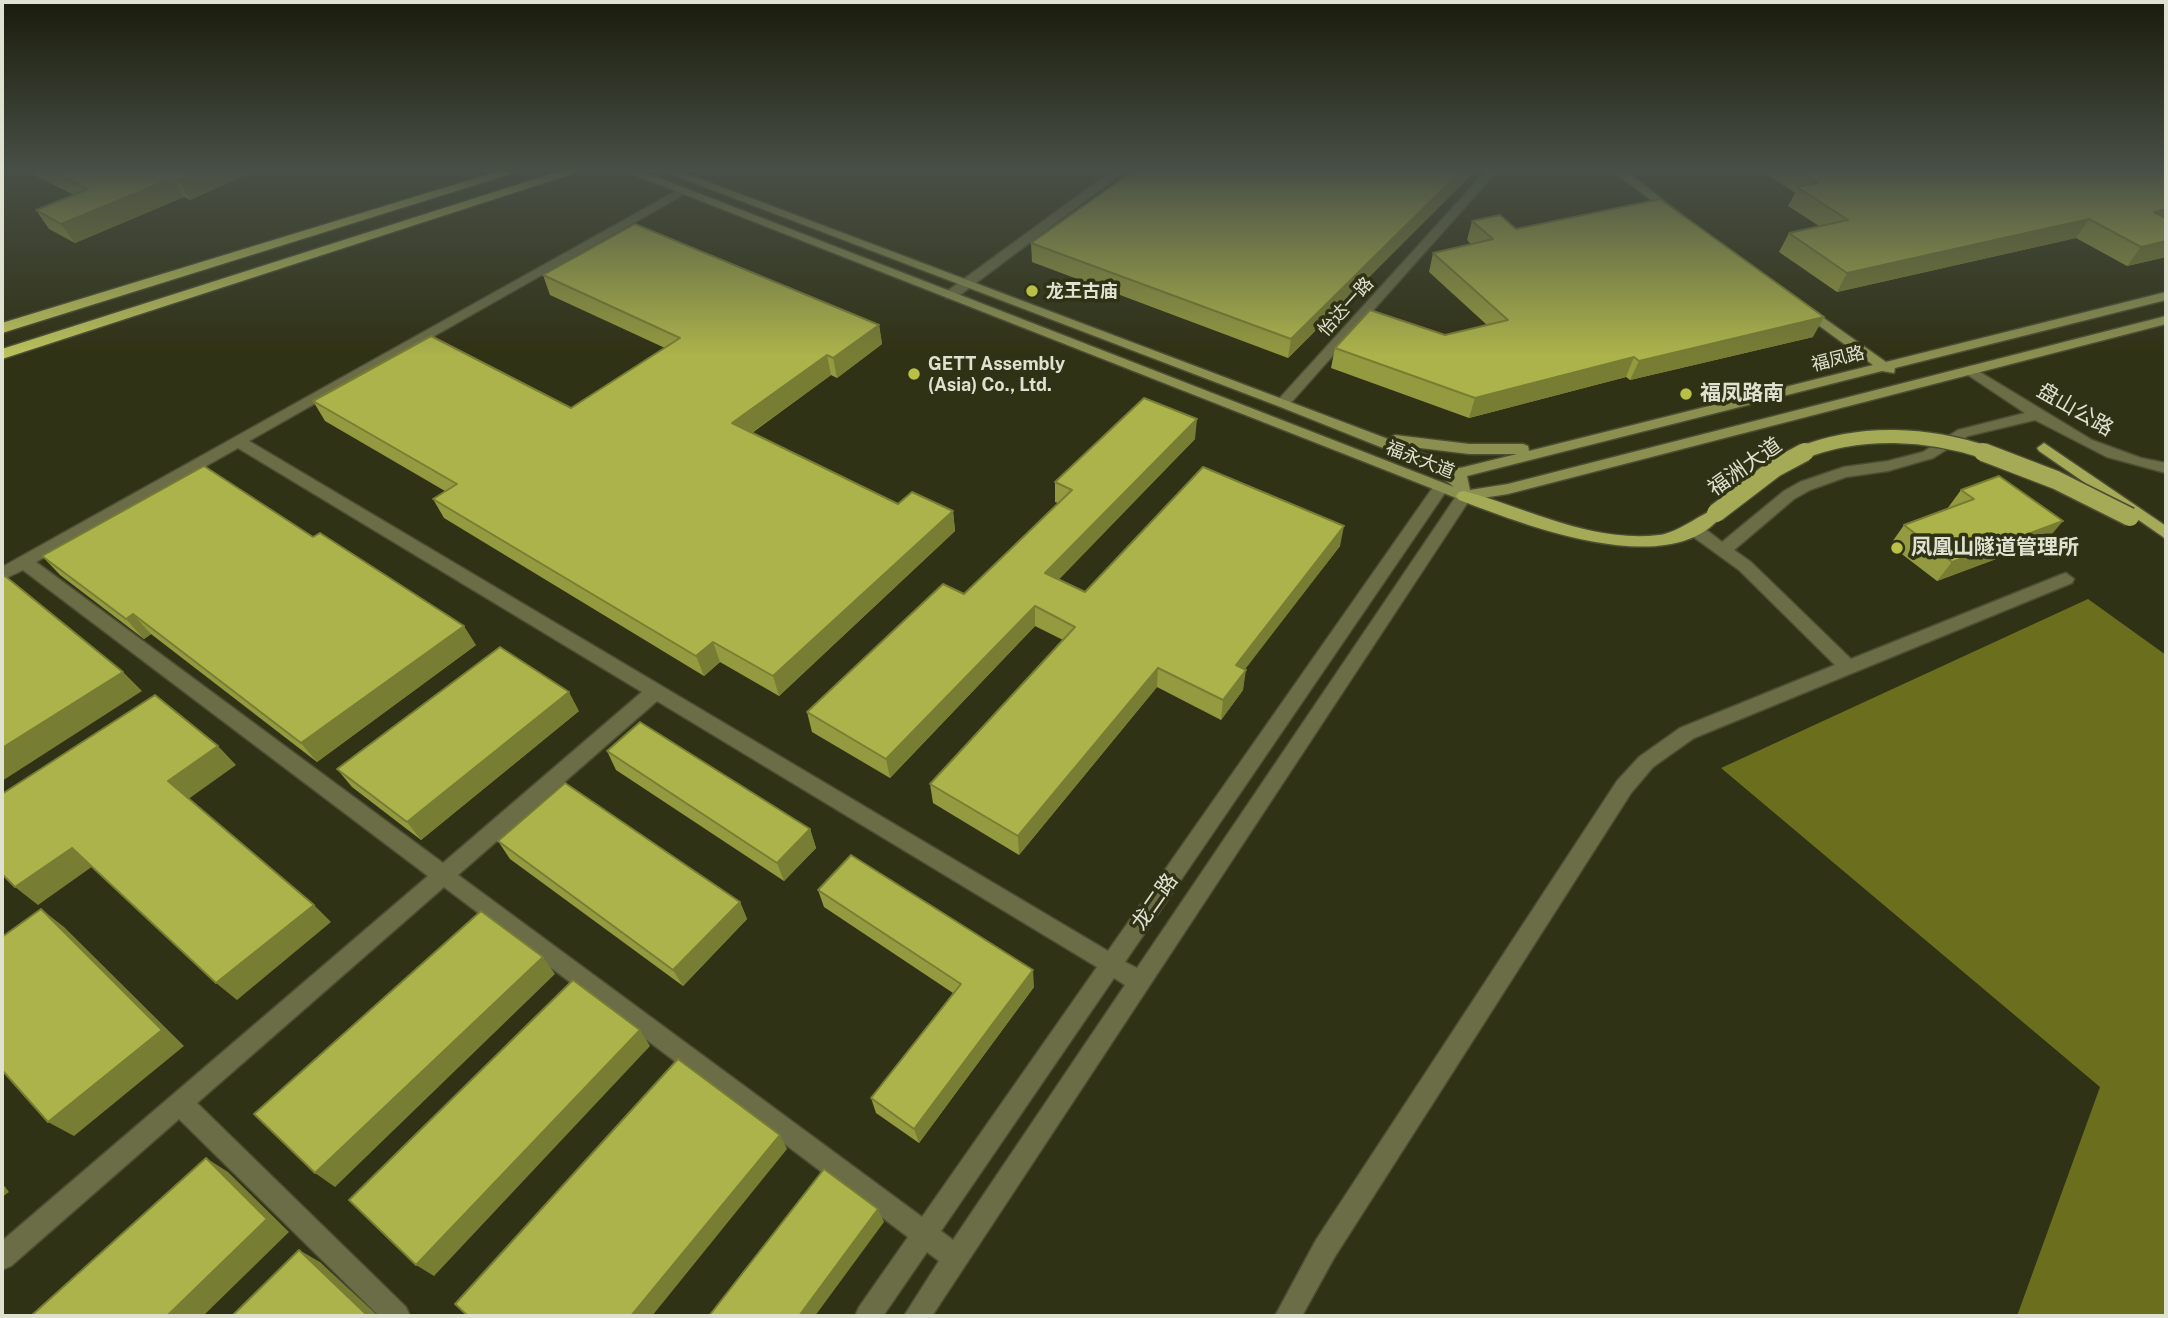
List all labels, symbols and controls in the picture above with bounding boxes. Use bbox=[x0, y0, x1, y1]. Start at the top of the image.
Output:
street label: 怡达一路 bbox=[1314, 273, 1378, 341]
place label: 龙王古庙 bbox=[1046, 280, 1118, 302]
marker: 龙王古庙 bbox=[1024, 283, 1040, 299]
street label: 福凤路 bbox=[1809, 342, 1867, 376]
place label: GETT Assembly (Asia) Co., Ltd. bbox=[928, 353, 1065, 396]
marker: GETT Assembly (Asia) Co., Ltd. bbox=[906, 366, 922, 382]
street label: 盘山公路 bbox=[2032, 378, 2118, 442]
place label: 福凤路南 bbox=[1700, 381, 1784, 407]
marker: 福凤路南 bbox=[1678, 386, 1694, 402]
street label: 福洲大道 bbox=[1703, 433, 1787, 501]
street label: 福永大道 bbox=[1383, 437, 1457, 483]
place label: 凤凰山隧道管理所 bbox=[1911, 535, 2079, 561]
marker: 凤凰山隧道管理所 bbox=[1889, 540, 1905, 556]
street label: 龙二路 bbox=[1127, 869, 1183, 935]

